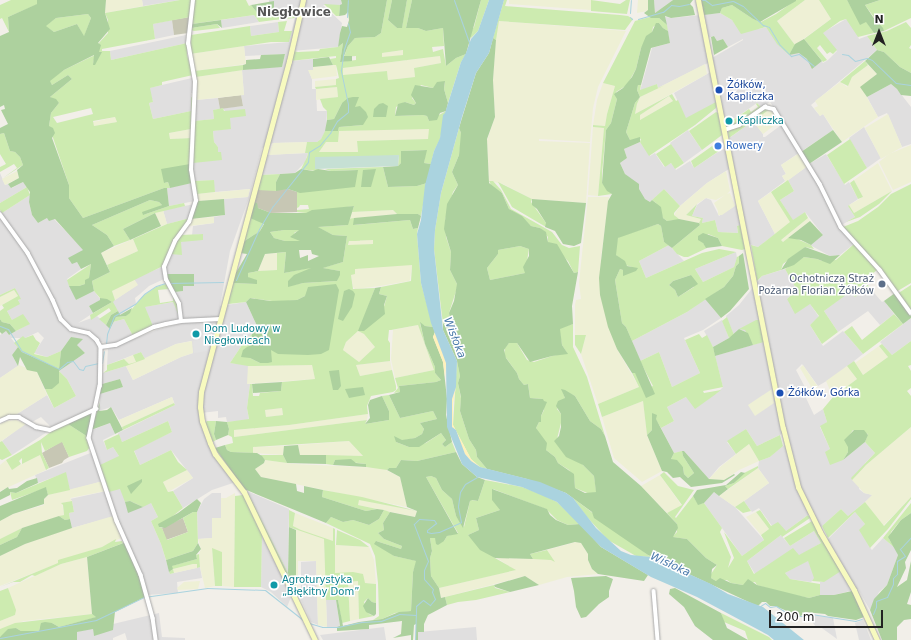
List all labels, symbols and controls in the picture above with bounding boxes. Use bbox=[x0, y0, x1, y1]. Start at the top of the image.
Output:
district label: Niegłowice bbox=[257, 6, 331, 20]
north arrow bbox=[859, 12, 899, 52]
text: N bbox=[874, 13, 884, 26]
place label: Żółków, Kapliczka bbox=[727, 78, 774, 102]
marker: Żółków, Kapliczka bbox=[714, 85, 724, 95]
place label: Kapliczka bbox=[737, 115, 784, 127]
marker: Kapliczka bbox=[724, 116, 734, 126]
place label: Rowery bbox=[726, 140, 763, 152]
marker: Rowery bbox=[713, 141, 723, 151]
place label: Ochotnicza Straż Pożarna Florian Żółków bbox=[759, 272, 874, 296]
marker: Ochotnicza Straż Pożarna Florian Żółków bbox=[877, 279, 887, 289]
water label: Wisłoka bbox=[440, 316, 468, 360]
place label: Dom Ludowy w Niegłowicach bbox=[204, 322, 280, 346]
marker: Dom Ludowy w Niegłowicach bbox=[191, 329, 201, 339]
place label: Żółków, Górka bbox=[788, 387, 860, 399]
marker: Żółków, Górka bbox=[775, 388, 785, 398]
water label: Wisłoka bbox=[648, 550, 692, 580]
place label: Agroturystyka „Błękitny Dom” bbox=[282, 573, 359, 596]
marker: Agroturystyka „Błękitny Dom” bbox=[269, 580, 279, 590]
scale bar bbox=[771, 602, 885, 628]
text: 200 m bbox=[776, 610, 814, 624]

